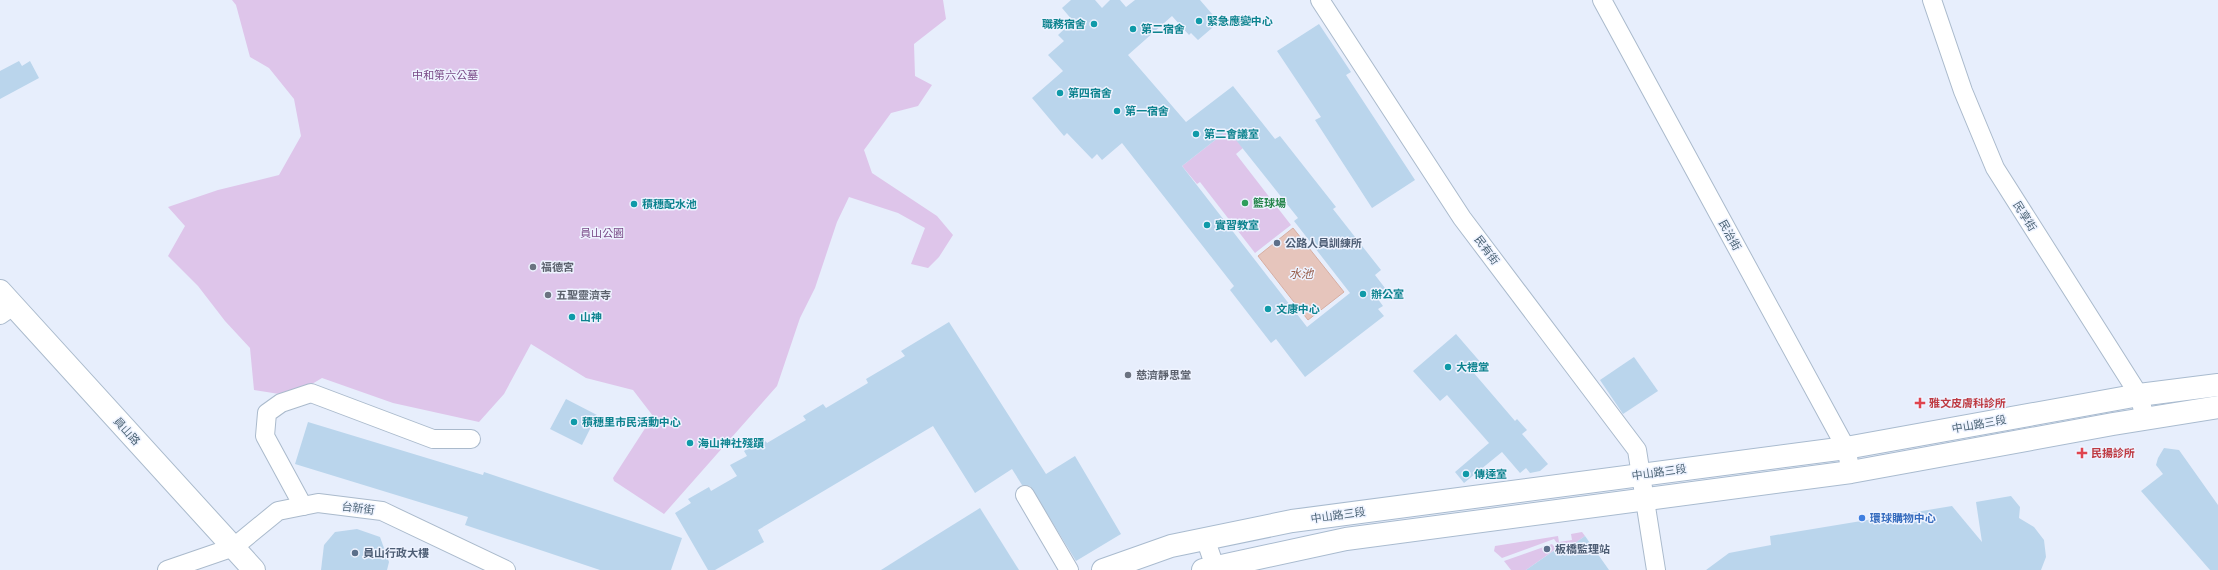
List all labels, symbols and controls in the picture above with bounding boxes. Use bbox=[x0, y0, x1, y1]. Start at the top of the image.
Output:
place label: 緊急應變中心 bbox=[1207, 15, 1273, 27]
marker: 緊急應變中心 bbox=[1194, 16, 1204, 26]
place label: 職務宿舍 bbox=[1042, 18, 1086, 30]
marker: 職務宿舍 bbox=[1089, 19, 1099, 29]
place label: 第二宿舍 bbox=[1141, 23, 1185, 35]
marker: 第二宿舍 bbox=[1128, 24, 1138, 34]
park label: 中和第六公墓 bbox=[412, 69, 478, 81]
place label: 第四宿舍 bbox=[1068, 87, 1112, 99]
marker: 第四宿舍 bbox=[1055, 88, 1065, 98]
place label: 第一宿舍 bbox=[1125, 105, 1169, 117]
marker: 第一宿舍 bbox=[1112, 106, 1122, 116]
place label: 第二會議室 bbox=[1204, 128, 1259, 140]
marker: 第二會議室 bbox=[1191, 129, 1201, 139]
place label: 籃球場 bbox=[1253, 197, 1286, 209]
place label: 積穗配水池 bbox=[642, 198, 697, 210]
marker: 籃球場 bbox=[1240, 198, 1250, 208]
marker: 積穗配水池 bbox=[629, 199, 639, 209]
street label: 民享街 bbox=[2011, 199, 2039, 233]
street label: 民治街 bbox=[1717, 218, 1743, 252]
place label: 實習教室 bbox=[1215, 219, 1259, 231]
marker: 實習教室 bbox=[1202, 220, 1212, 230]
park label: 員山公園 bbox=[580, 227, 624, 239]
street label: 民有街 bbox=[1472, 233, 1502, 267]
place label: 公路人員訓練所 bbox=[1285, 237, 1362, 249]
marker: 公路人員訓練所 bbox=[1272, 238, 1282, 248]
place label: 福德宮 bbox=[541, 261, 574, 273]
marker: 福德宮 bbox=[528, 262, 538, 272]
water label: 水池 bbox=[1289, 267, 1315, 281]
place label: 辦公室 bbox=[1371, 288, 1404, 300]
place label: 五聖靈濟寺 bbox=[556, 289, 611, 301]
marker: 辦公室 bbox=[1358, 289, 1368, 299]
marker: 五聖靈濟寺 bbox=[543, 290, 553, 300]
place label: 文康中心 bbox=[1276, 303, 1320, 315]
marker: 文康中心 bbox=[1263, 304, 1273, 314]
place label: 山神 bbox=[580, 311, 602, 323]
marker: 山神 bbox=[567, 312, 577, 322]
place label: 大禮堂 bbox=[1456, 361, 1489, 373]
marker: 大禮堂 bbox=[1443, 362, 1453, 372]
place label: 慈濟靜思堂 bbox=[1136, 369, 1191, 381]
marker: 慈濟靜思堂 bbox=[1123, 370, 1133, 380]
marker: 雅文皮膚科診所 bbox=[1914, 397, 1926, 409]
place label: 雅文皮膚科診所 bbox=[1929, 397, 2006, 409]
street label: 中山路三段 bbox=[1951, 413, 2007, 435]
street label: 員山路 bbox=[112, 415, 142, 447]
place label: 積穗里市民活動中心 bbox=[582, 416, 681, 428]
marker: 積穗里市民活動中心 bbox=[569, 417, 579, 427]
place label: 海山神社殘蹟 bbox=[698, 437, 764, 449]
marker: 海山神社殘蹟 bbox=[685, 438, 695, 448]
marker: 民揚診所 bbox=[2076, 447, 2088, 459]
place label: 民揚診所 bbox=[2091, 447, 2135, 459]
street label: 中山路三段 bbox=[1631, 462, 1687, 482]
place label: 傳達室 bbox=[1474, 468, 1507, 480]
marker: 傳達室 bbox=[1461, 469, 1471, 479]
street label: 台新街 bbox=[341, 500, 375, 516]
street label: 中山路三段 bbox=[1310, 505, 1366, 525]
place label: 環球購物中心 bbox=[1870, 512, 1936, 524]
marker: 環球購物中心 bbox=[1857, 513, 1867, 523]
place label: 板橋監理站 bbox=[1555, 543, 1610, 555]
marker: 板橋監理站 bbox=[1542, 544, 1552, 554]
place label: 員山行政大樓 bbox=[363, 547, 429, 559]
marker: 員山行政大樓 bbox=[350, 548, 360, 558]

